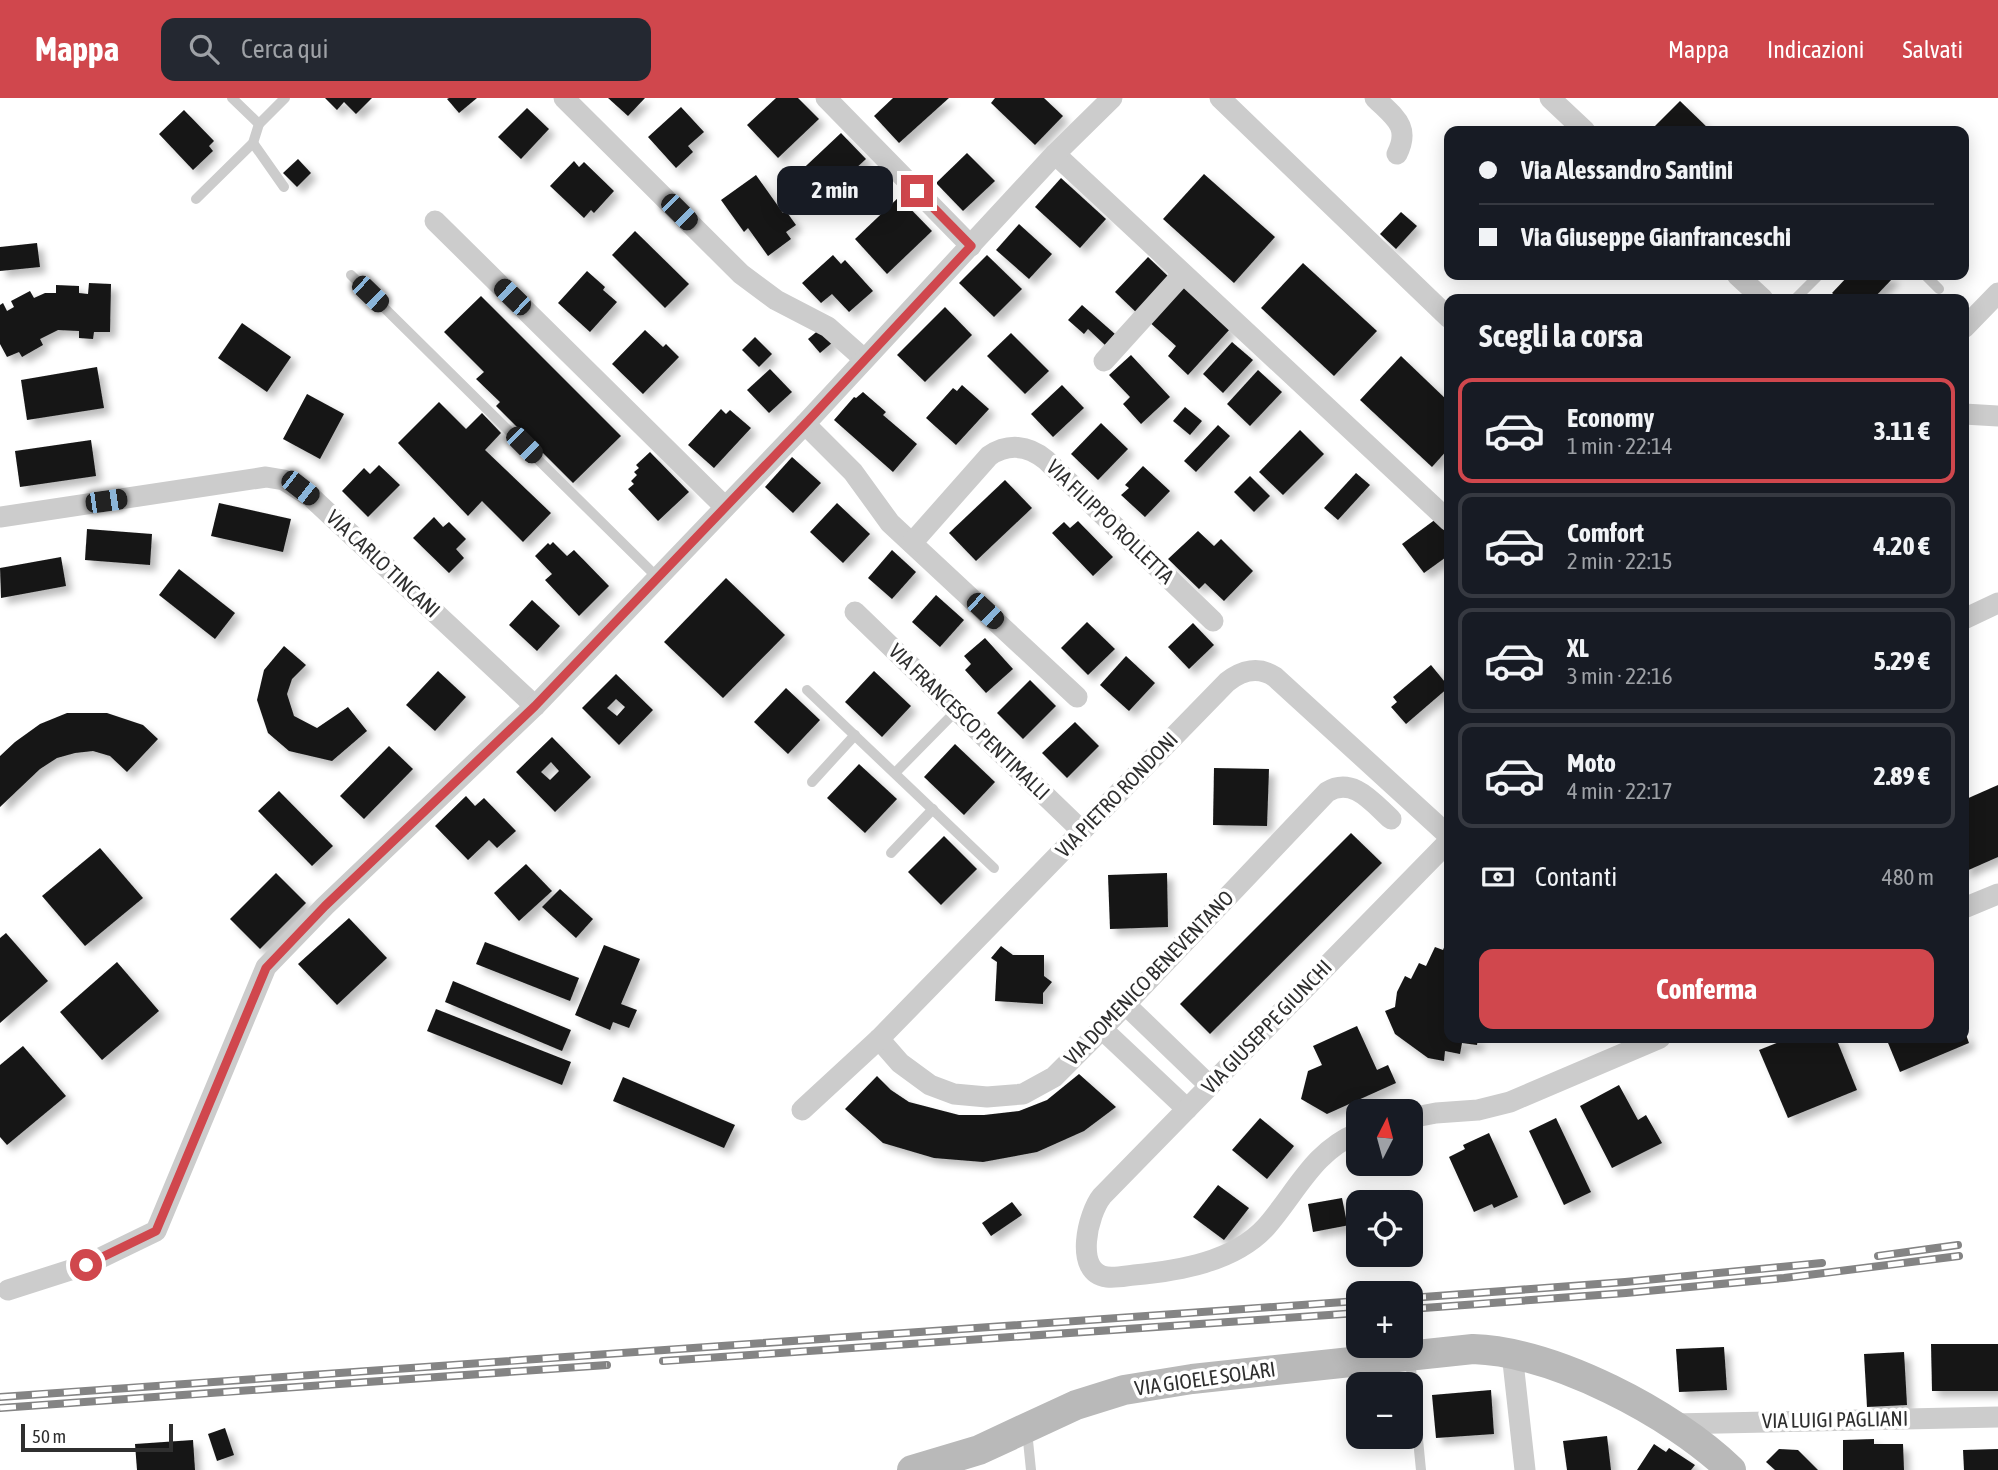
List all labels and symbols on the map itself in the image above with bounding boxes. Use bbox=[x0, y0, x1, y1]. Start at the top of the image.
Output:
callout: 2 min bbox=[777, 166, 892, 216]
route end bbox=[901, 175, 933, 207]
car bbox=[657, 190, 702, 234]
car bbox=[348, 272, 393, 316]
car bbox=[490, 275, 535, 319]
car bbox=[502, 423, 547, 467]
street label: VIA FILIPPO ROLLETTA bbox=[1042, 454, 1180, 589]
car bbox=[277, 467, 324, 509]
car bbox=[84, 488, 129, 514]
street label: VIA CARLO TINCANI bbox=[322, 505, 445, 622]
car bbox=[963, 589, 1008, 633]
street label: VIA FRANCESCO PENTIMALLI bbox=[884, 638, 1055, 804]
street label: VIA PIETRO RONDONI bbox=[1050, 727, 1182, 862]
street label: VIA DOMENICO BENEVENTANO bbox=[1059, 885, 1238, 1069]
street label: VIA GIUSEPPE GIUNCHI bbox=[1196, 955, 1336, 1098]
north arrow bbox=[1346, 1099, 1423, 1176]
route start bbox=[70, 1249, 102, 1281]
street label: VIA GIOELE SOLARI bbox=[1133, 1356, 1277, 1400]
street label: VIA LUIGI PAGLIANI bbox=[1762, 1406, 1908, 1432]
scale bar bbox=[21, 1421, 173, 1453]

